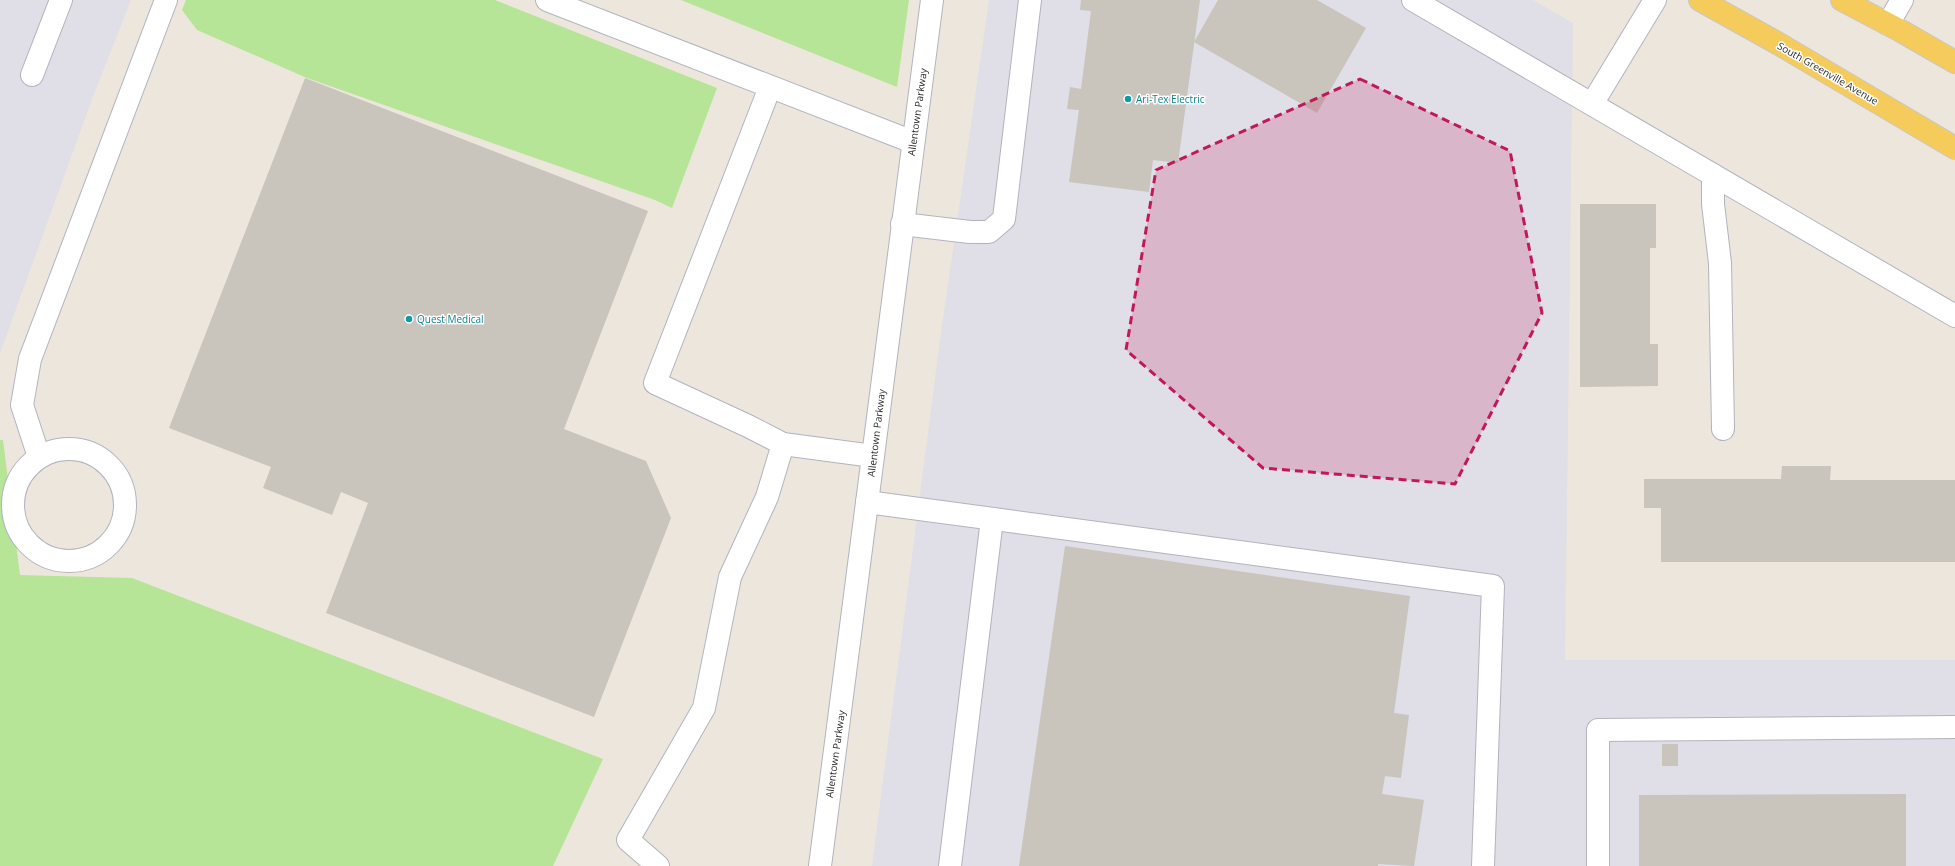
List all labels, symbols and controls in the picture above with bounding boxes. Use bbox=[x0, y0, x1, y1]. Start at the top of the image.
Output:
street label: South Greenville Avenue bbox=[1775, 38, 1881, 108]
street label: Allentown Parkway bbox=[904, 66, 930, 157]
place label: Ari-Tex Electric bbox=[1136, 92, 1205, 106]
marker: Ari-Tex Electric bbox=[1123, 94, 1133, 104]
place label: Quest Medical bbox=[417, 312, 484, 326]
marker: Quest Medical bbox=[404, 314, 414, 324]
street label: Allentown Parkway bbox=[864, 387, 888, 478]
street label: Allentown Parkway bbox=[822, 708, 848, 799]

